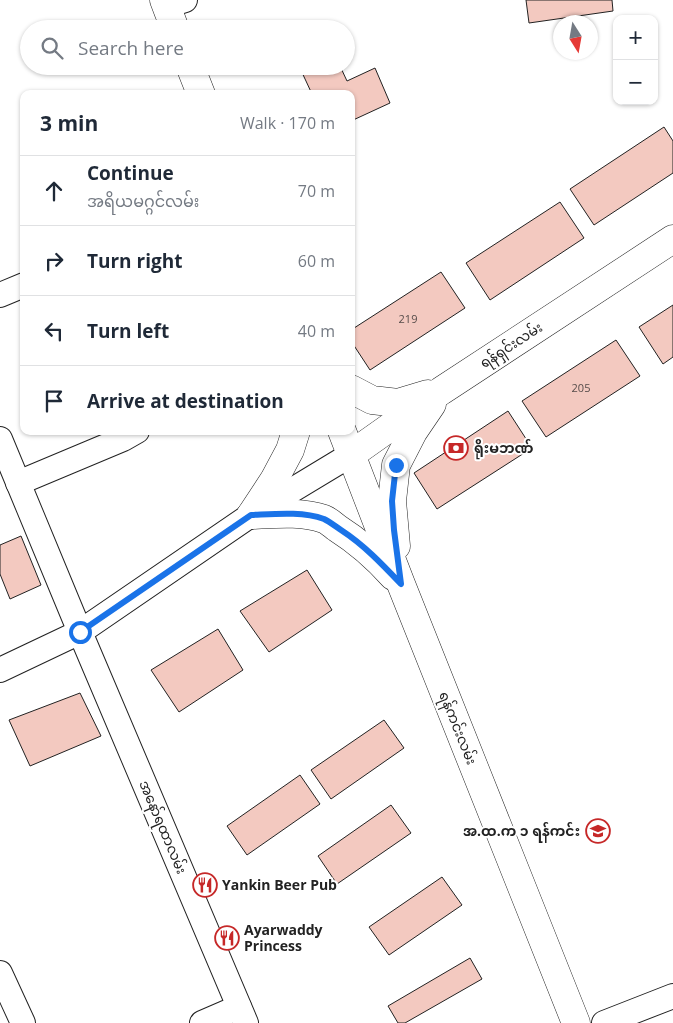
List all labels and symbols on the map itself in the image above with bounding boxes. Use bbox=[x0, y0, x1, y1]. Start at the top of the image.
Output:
north arrow bbox=[553, 15, 598, 60]
house number: 219 bbox=[399, 311, 417, 326]
street label: ရန်ရှင်းလမ်း bbox=[476, 317, 547, 374]
house number: 205 bbox=[572, 380, 590, 395]
bank icon: ရိုးမဘဏ် bbox=[443, 435, 469, 461]
place label: ရိုးမဘဏ် bbox=[474, 438, 533, 460]
route end bbox=[385, 454, 408, 477]
route start bbox=[69, 621, 92, 644]
street label: ရန်ကင်းလမ်း bbox=[432, 688, 482, 768]
street label: အနော်ရထာလမ်း bbox=[132, 777, 192, 878]
school or university icon: အ.ထ.က ၁ ရန်ကင်း bbox=[585, 818, 611, 844]
place label: အ.ထ.က ၁ ရန်ကင်း bbox=[463, 821, 580, 843]
restaurant icon: Yankin Beer Pub bbox=[192, 872, 218, 898]
place label: Yankin Beer Pub bbox=[222, 875, 337, 894]
place label: Ayarwaddy Princess bbox=[244, 920, 323, 955]
restaurant icon: Ayarwaddy Princess bbox=[214, 925, 240, 951]

